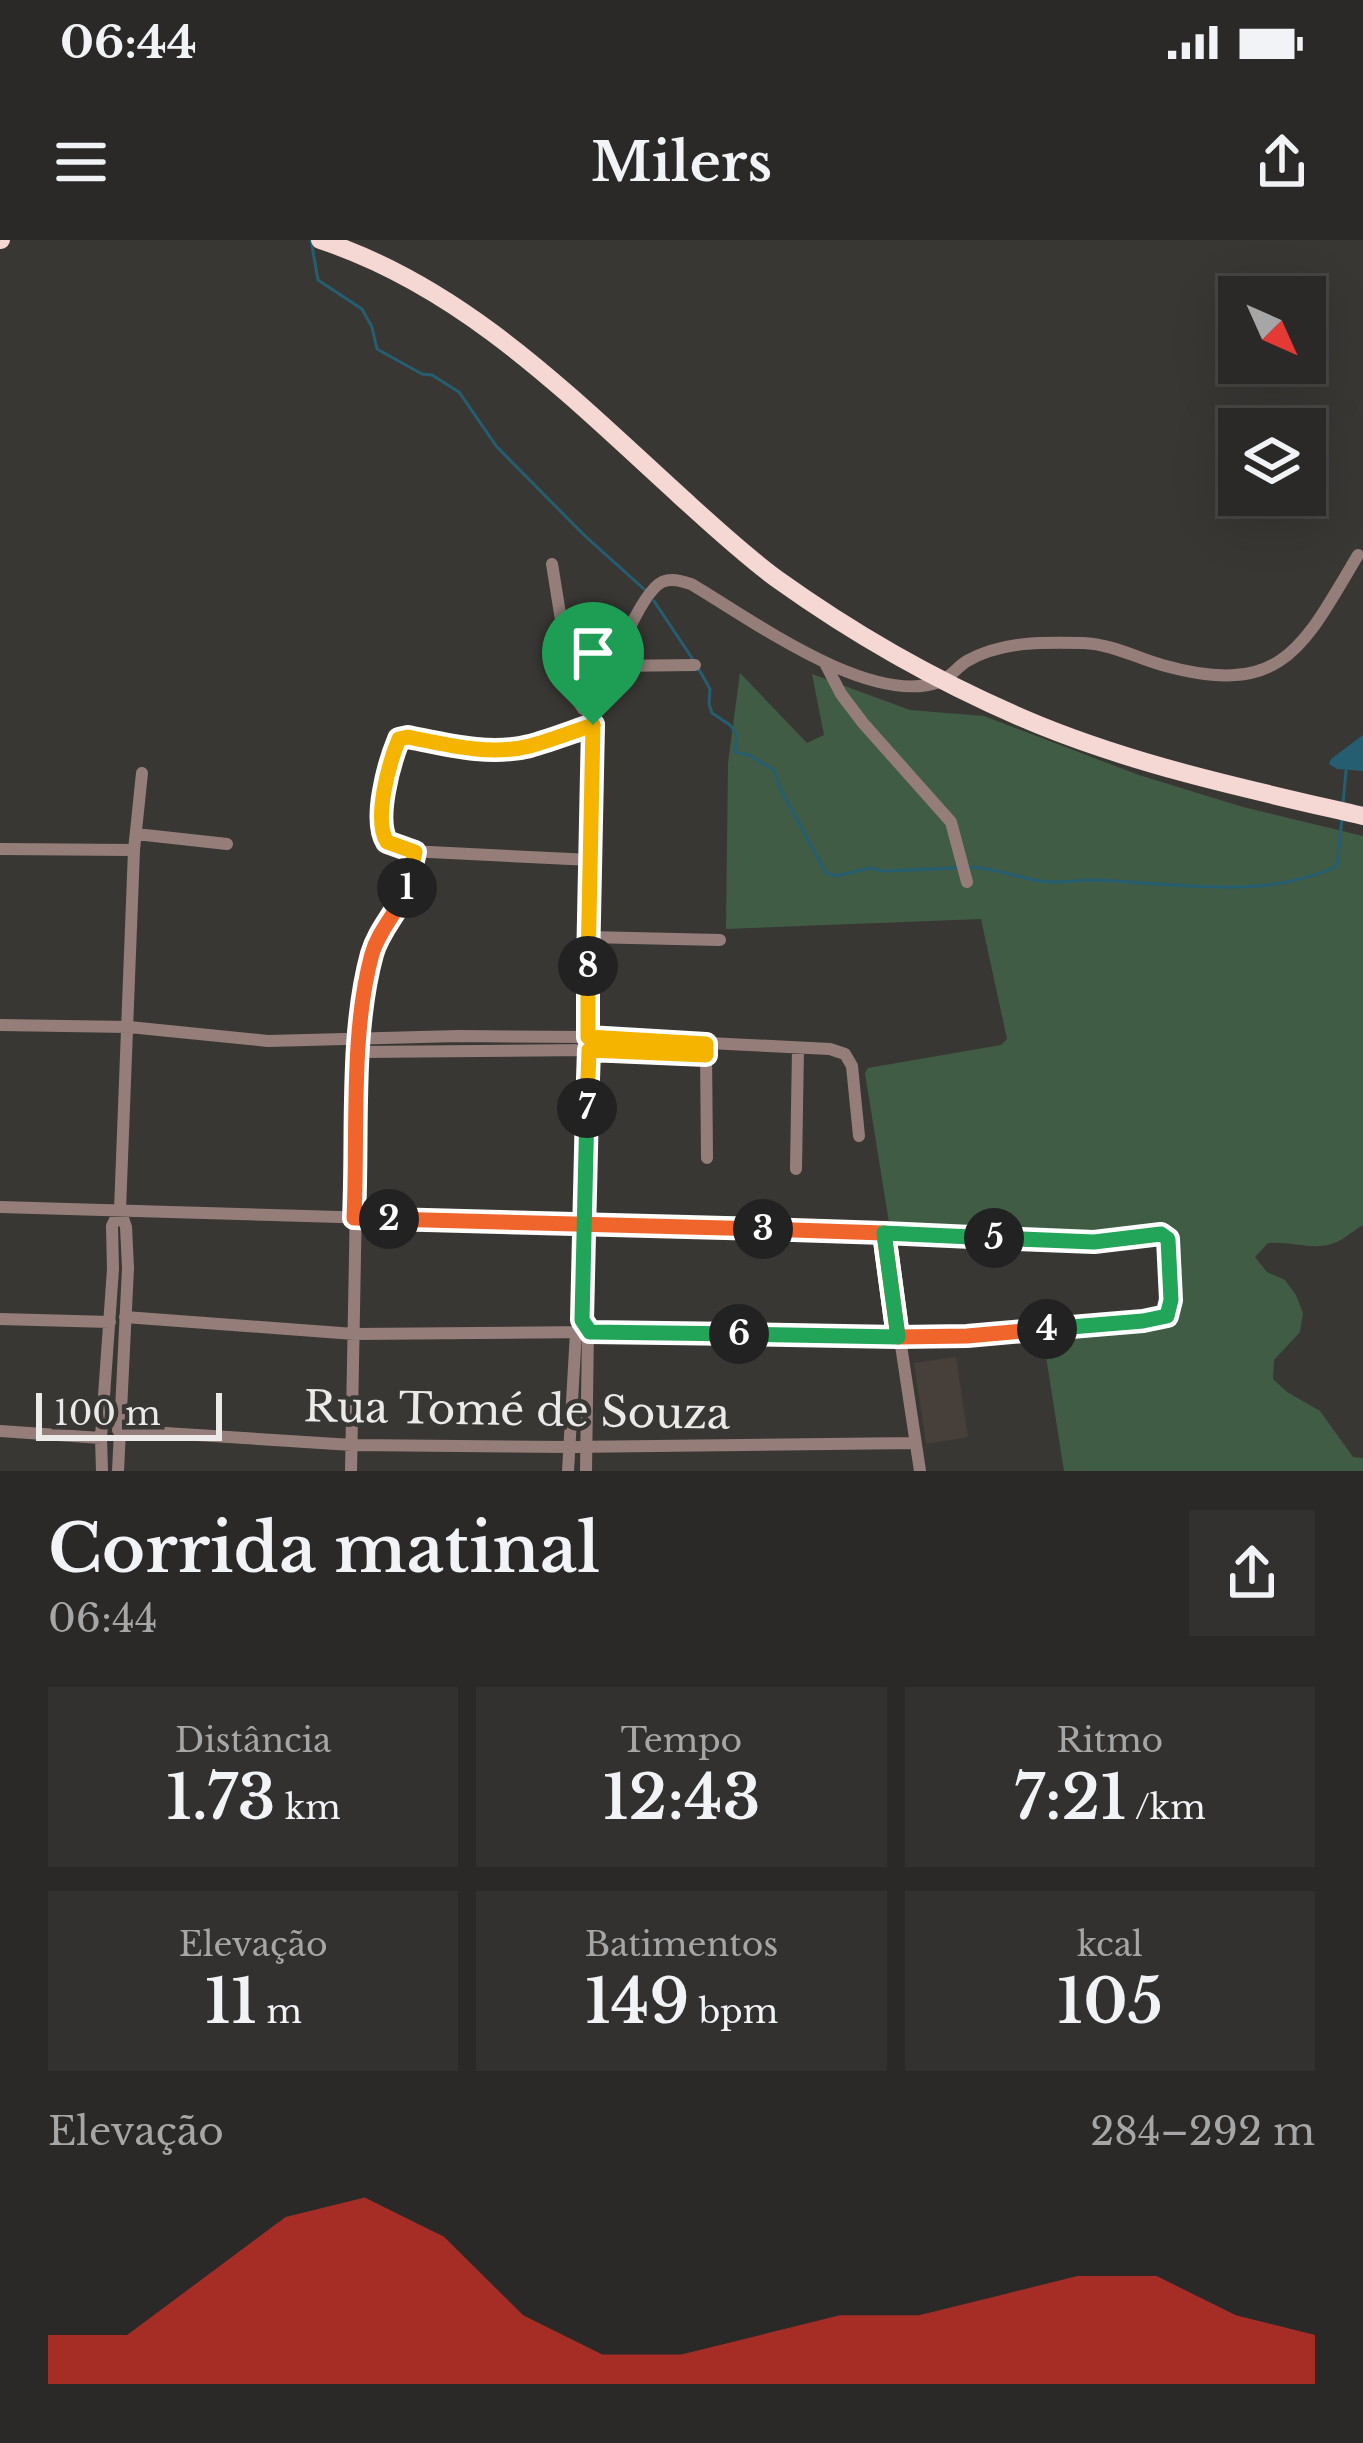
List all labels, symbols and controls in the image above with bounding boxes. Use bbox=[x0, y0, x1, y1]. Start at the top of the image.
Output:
text: 06:44 bbox=[60, 14, 197, 70]
icon: menu bbox=[48, 129, 114, 195]
text: Milers bbox=[591, 129, 772, 196]
icon: share bbox=[1249, 129, 1315, 195]
north arrow bbox=[1218, 276, 1326, 384]
map controls bbox=[1218, 276, 1326, 516]
button: layers bbox=[1218, 408, 1326, 516]
pin bbox=[542, 602, 644, 725]
icon: arrive bbox=[560, 620, 626, 686]
pin: 1 bbox=[377, 858, 437, 918]
text: 1 bbox=[400, 867, 414, 908]
pin: 8 bbox=[558, 936, 618, 996]
text: 8 bbox=[578, 945, 598, 986]
pin: 7 bbox=[557, 1078, 617, 1138]
text: 7 bbox=[578, 1087, 596, 1128]
pin: 2 bbox=[359, 1189, 419, 1249]
text: 2 bbox=[378, 1198, 400, 1239]
pin: 3 bbox=[733, 1199, 793, 1259]
text: 3 bbox=[752, 1208, 774, 1249]
pin: 5 bbox=[964, 1208, 1024, 1268]
text: 5 bbox=[984, 1217, 1004, 1258]
pin: 4 bbox=[1017, 1299, 1077, 1359]
pin: 6 bbox=[709, 1304, 769, 1364]
text: 4 bbox=[1036, 1308, 1058, 1349]
text: 6 bbox=[728, 1313, 750, 1354]
street label: Rua Tomé de Souza bbox=[303, 1380, 731, 1440]
scale bar bbox=[36, 1387, 222, 1440]
text: 100 m bbox=[54, 1393, 161, 1434]
text: Corrida matinal bbox=[48, 1508, 600, 1590]
button: share bbox=[1189, 1510, 1315, 1636]
text: 06:44 bbox=[48, 1594, 158, 1643]
text: Distância bbox=[175, 1720, 331, 1761]
text: Tempo bbox=[621, 1720, 742, 1761]
text: Ritmo bbox=[1056, 1720, 1163, 1761]
text: 1.73 bbox=[166, 1761, 275, 1835]
text: 12:43 bbox=[603, 1761, 760, 1835]
text: 7:21 bbox=[1014, 1761, 1127, 1835]
text: km bbox=[275, 1787, 341, 1828]
text: /km bbox=[1127, 1787, 1206, 1828]
text: Elevação bbox=[179, 1924, 328, 1965]
text: Batimentos bbox=[585, 1924, 778, 1965]
text: kcal bbox=[1077, 1924, 1143, 1965]
text: 11 bbox=[204, 1965, 257, 2039]
text: 149 bbox=[585, 1965, 689, 2039]
text: 105 bbox=[1057, 1965, 1163, 2039]
text: m bbox=[257, 1991, 302, 2032]
text: bpm bbox=[689, 1991, 778, 2032]
text: Elevação bbox=[48, 2107, 224, 2156]
text: 284–292 m bbox=[1090, 2107, 1315, 2156]

